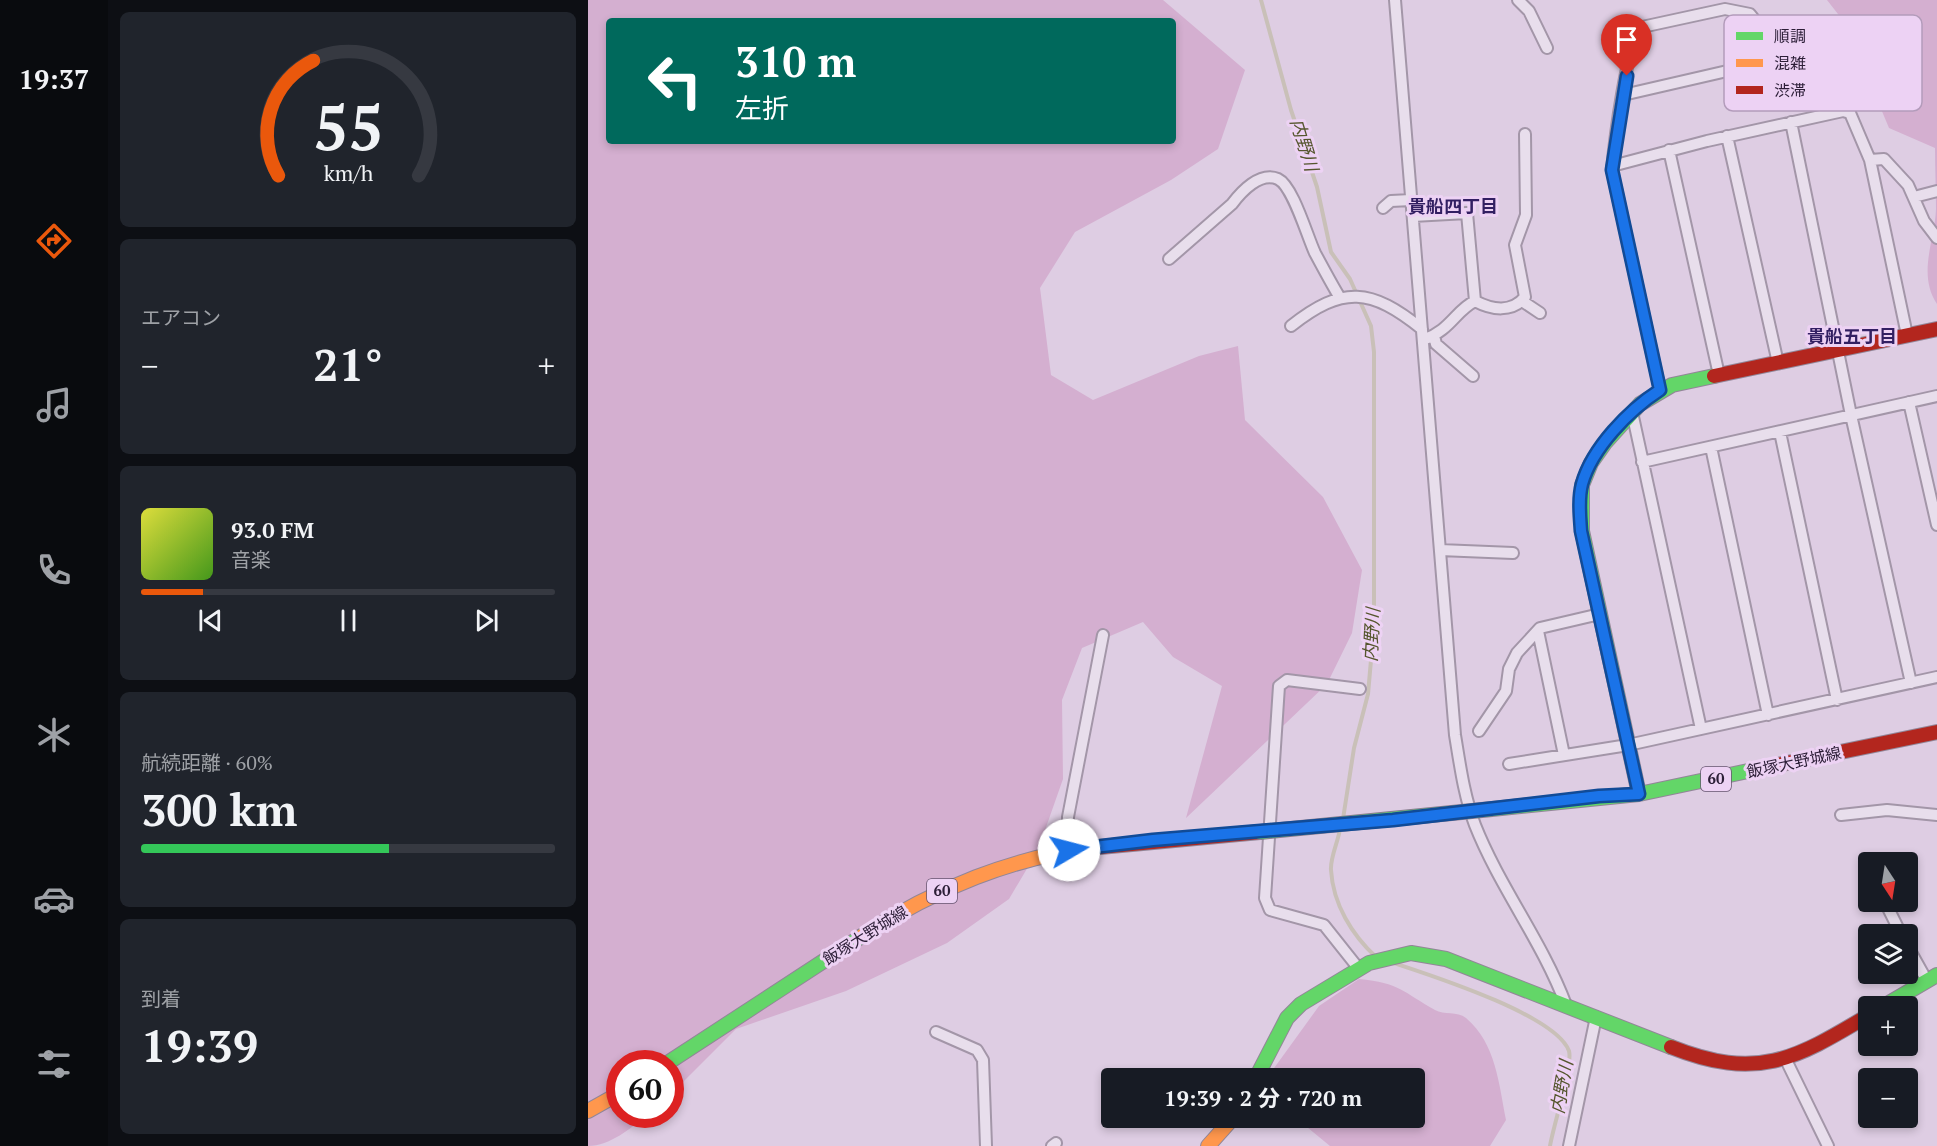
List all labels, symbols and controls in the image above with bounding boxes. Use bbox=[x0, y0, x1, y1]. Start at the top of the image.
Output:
pin bbox=[1601, 14, 1652, 76]
legend bbox=[1724, 15, 1922, 111]
icon: arrive bbox=[1610, 23, 1643, 56]
text: 順調 bbox=[1774, 25, 1806, 47]
text: 310 m bbox=[735, 33, 856, 89]
icon: left bbox=[636, 42, 714, 120]
text: 混雑 bbox=[1774, 52, 1806, 74]
text: 19:37 bbox=[19, 61, 89, 97]
text: 渋滞 bbox=[1774, 79, 1806, 101]
text: 55 bbox=[313, 86, 383, 169]
text: 左折 bbox=[735, 90, 789, 126]
water label: 内野川 bbox=[1286, 115, 1325, 176]
text: km/h bbox=[323, 160, 373, 188]
district label: 貴船四丁目 bbox=[1408, 194, 1498, 218]
icon: directions bbox=[33, 220, 75, 262]
text: エアコン bbox=[141, 304, 221, 331]
district label: 貴船五丁目 bbox=[1807, 324, 1897, 348]
text: 21° bbox=[313, 334, 383, 394]
text: − bbox=[141, 344, 159, 387]
text: + bbox=[537, 344, 555, 387]
icon: music bbox=[33, 384, 75, 426]
text: 93.0 FM bbox=[231, 515, 314, 544]
text: 音楽 bbox=[231, 546, 271, 573]
icon: phone bbox=[33, 549, 75, 591]
icon: previous bbox=[194, 604, 227, 637]
icon: pause bbox=[332, 604, 365, 637]
icon: next bbox=[470, 604, 503, 637]
water label: 内野川 bbox=[1358, 605, 1385, 663]
icon: climate bbox=[33, 714, 75, 756]
street label: 飯塚大野城線 bbox=[1745, 741, 1843, 783]
text: 航続距離 · 60% bbox=[141, 749, 273, 776]
road number: 60 bbox=[1701, 767, 1731, 791]
text: 300 km bbox=[141, 779, 297, 839]
position arrow bbox=[1037, 818, 1101, 882]
north arrow bbox=[1858, 852, 1918, 912]
map controls bbox=[1858, 852, 1918, 1128]
icon: car bbox=[33, 878, 75, 920]
road number: 60 bbox=[927, 879, 957, 903]
street label: 飯塚大野城線 bbox=[818, 900, 912, 970]
button: layers bbox=[1858, 924, 1918, 984]
text: 到着 bbox=[141, 985, 181, 1012]
button: + bbox=[1858, 996, 1918, 1056]
text: 19:39 bbox=[141, 1015, 258, 1075]
icon: filters bbox=[33, 1043, 75, 1085]
speed limit sign: 60 bbox=[606, 1050, 684, 1128]
water label: 内野川 bbox=[1545, 1056, 1578, 1115]
button: − bbox=[1858, 1068, 1918, 1128]
text: 19:39 · 2 分 · 720 m bbox=[1164, 1083, 1362, 1112]

